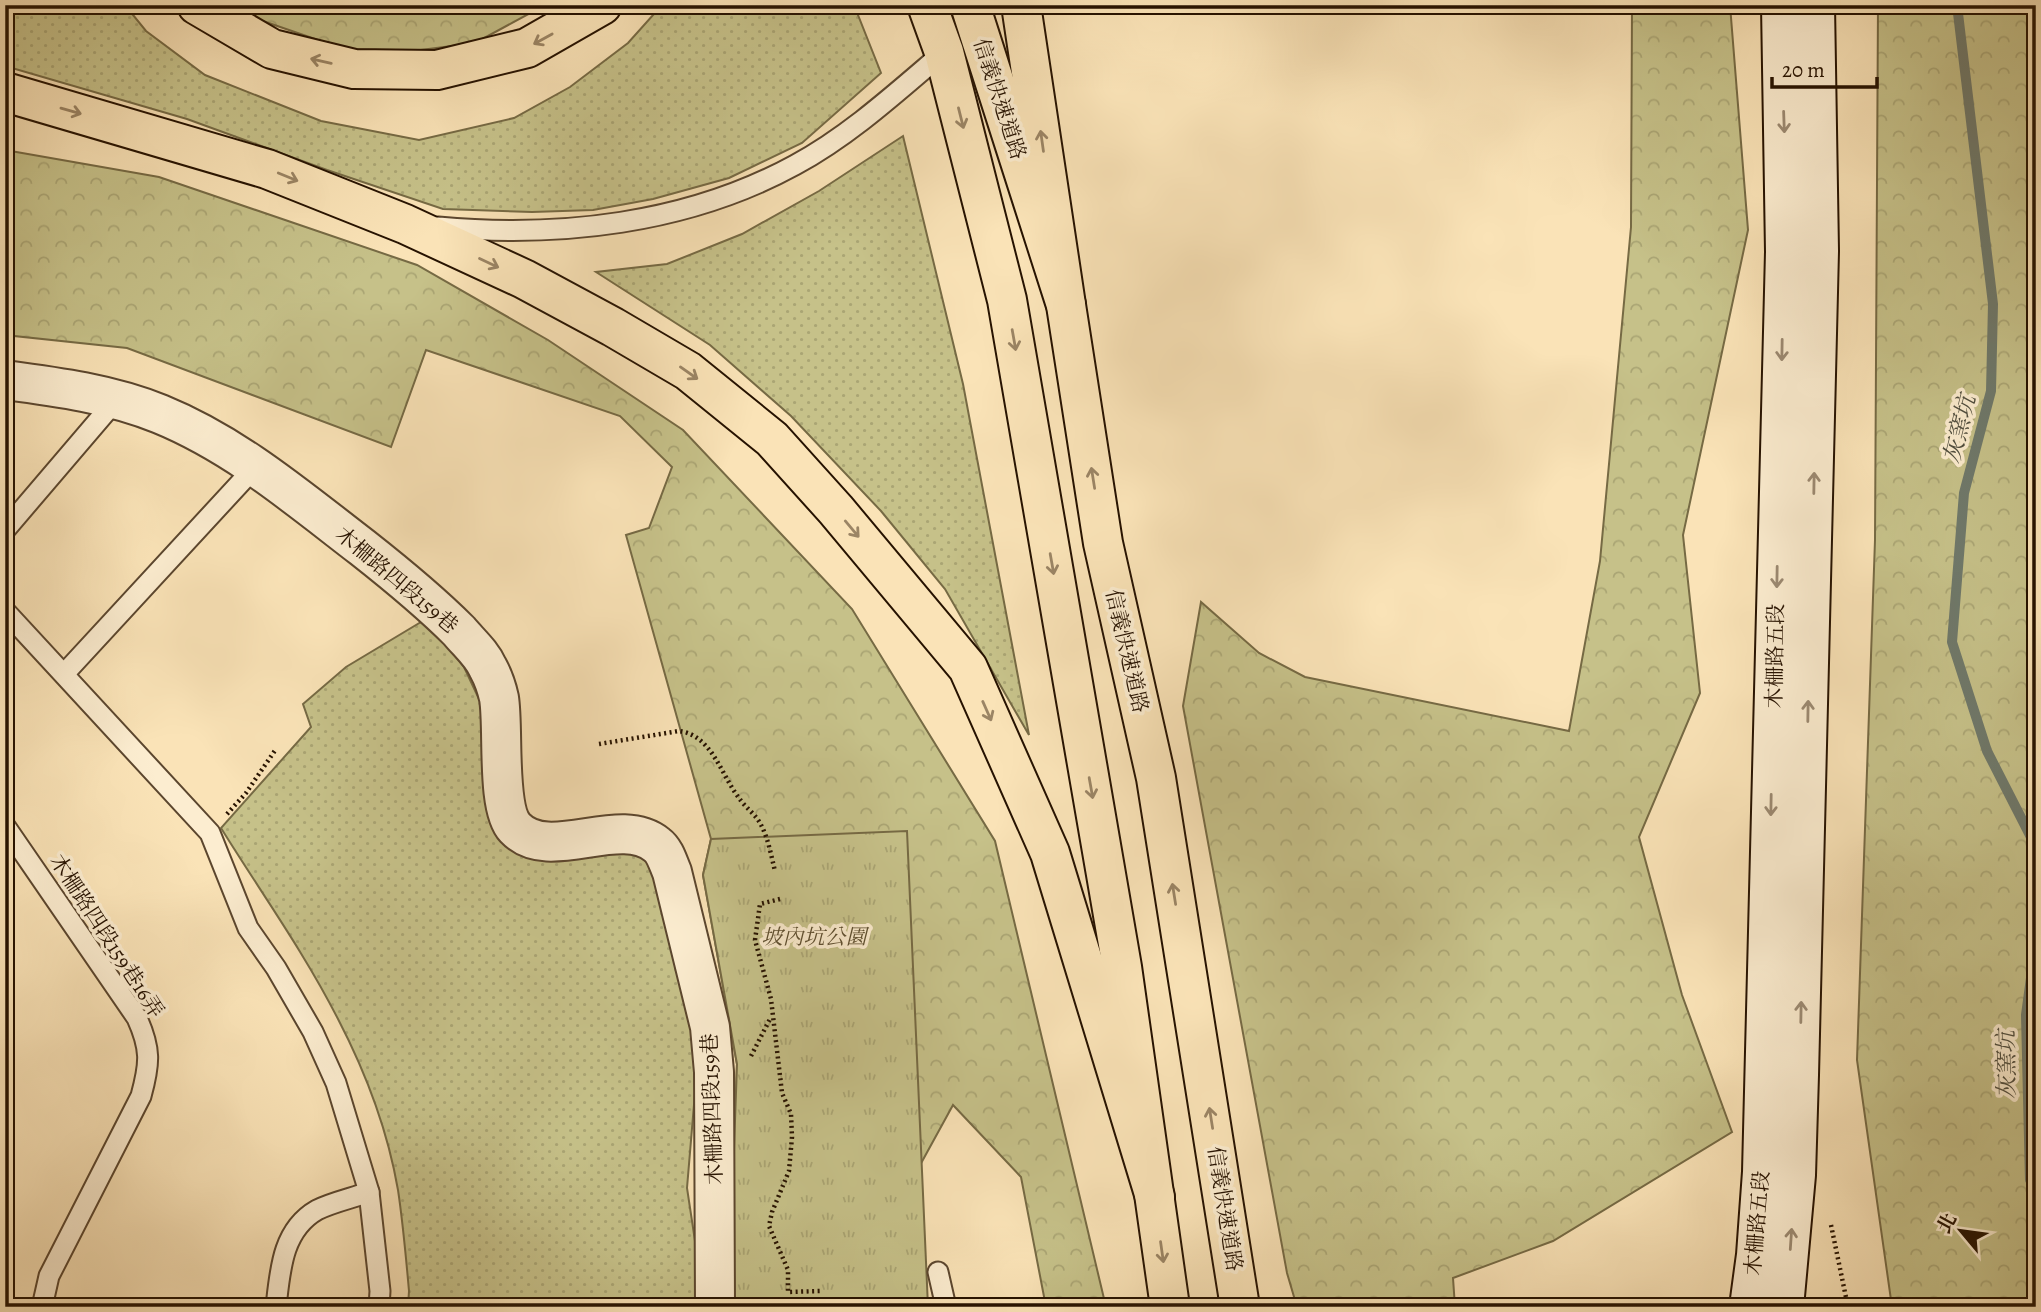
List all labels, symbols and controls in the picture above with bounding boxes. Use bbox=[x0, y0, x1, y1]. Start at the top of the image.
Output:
one-way arrow bbox=[533, 33, 554, 46]
street label: 信義快速道路 bbox=[967, 35, 1033, 163]
scale bar bbox=[1772, 46, 1876, 90]
one-way arrow bbox=[311, 54, 333, 67]
text: 20 m bbox=[1782, 56, 1825, 84]
one-way arrow bbox=[60, 106, 82, 119]
one-way arrow bbox=[955, 107, 968, 129]
one-way arrow bbox=[1778, 111, 1791, 134]
one-way arrow bbox=[1035, 130, 1048, 153]
one-way arrow bbox=[277, 172, 299, 185]
one-way arrow bbox=[478, 257, 500, 270]
one-way arrow bbox=[1008, 328, 1021, 350]
one-way arrow bbox=[1776, 338, 1789, 361]
one-way arrow bbox=[679, 366, 698, 380]
water label: 灰窯坑 bbox=[1936, 389, 1984, 466]
one-way arrow bbox=[1086, 467, 1099, 490]
one-way arrow bbox=[1807, 472, 1820, 495]
street label: 木柵路四段159巷 bbox=[330, 520, 464, 640]
one-way arrow bbox=[845, 520, 860, 538]
one-way arrow bbox=[1046, 552, 1059, 575]
one-way arrow bbox=[1770, 566, 1783, 589]
street label: 信義快速道路 bbox=[1099, 586, 1155, 716]
street label: 木柵路五段 bbox=[1760, 603, 1790, 709]
one-way arrow bbox=[981, 700, 994, 721]
one-way arrow bbox=[1801, 700, 1815, 723]
one-way arrow bbox=[1085, 776, 1098, 799]
one-way arrow bbox=[1764, 793, 1778, 816]
street label: 木柵路四段159巷16弄 bbox=[44, 849, 170, 1023]
one-way arrow bbox=[1167, 883, 1180, 906]
park label: 坡內坑公園 bbox=[762, 923, 869, 951]
one-way arrow bbox=[1794, 1000, 1807, 1023]
water label: 灰窯坑 bbox=[1990, 1027, 2023, 1100]
street label: 木柵路四段159巷 bbox=[695, 1033, 729, 1185]
one-way arrow bbox=[1204, 1107, 1217, 1130]
street label: 信義快速道路 bbox=[1201, 1145, 1249, 1273]
street label: 木柵路五段 bbox=[1738, 1169, 1776, 1277]
north arrow bbox=[1926, 1196, 1996, 1266]
text: 北 bbox=[1931, 1209, 1963, 1238]
one-way arrow bbox=[1785, 1228, 1798, 1251]
one-way arrow bbox=[1156, 1240, 1169, 1263]

